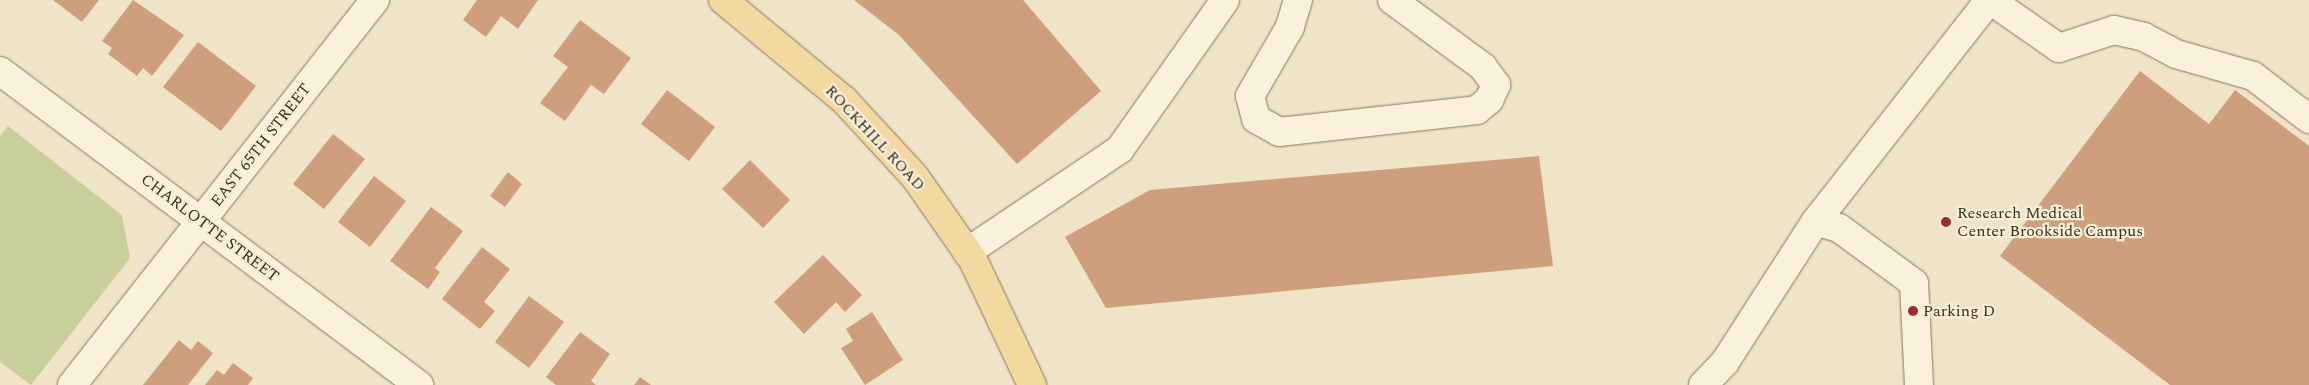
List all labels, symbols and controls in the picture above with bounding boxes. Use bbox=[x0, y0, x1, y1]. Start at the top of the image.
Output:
street label: EAST 65TH STREET bbox=[207, 80, 315, 210]
street label: ROCKHILL ROAD bbox=[821, 81, 929, 195]
street label: CHARLOTTE STREET bbox=[137, 170, 283, 286]
place label: Research Medical Center Brookside Campus bbox=[1957, 203, 2143, 241]
marker: Research Medical Center Brookside Campus bbox=[1939, 215, 1953, 229]
place label: Parking D bbox=[1923, 301, 1995, 321]
marker: Parking D bbox=[1907, 305, 1919, 317]

